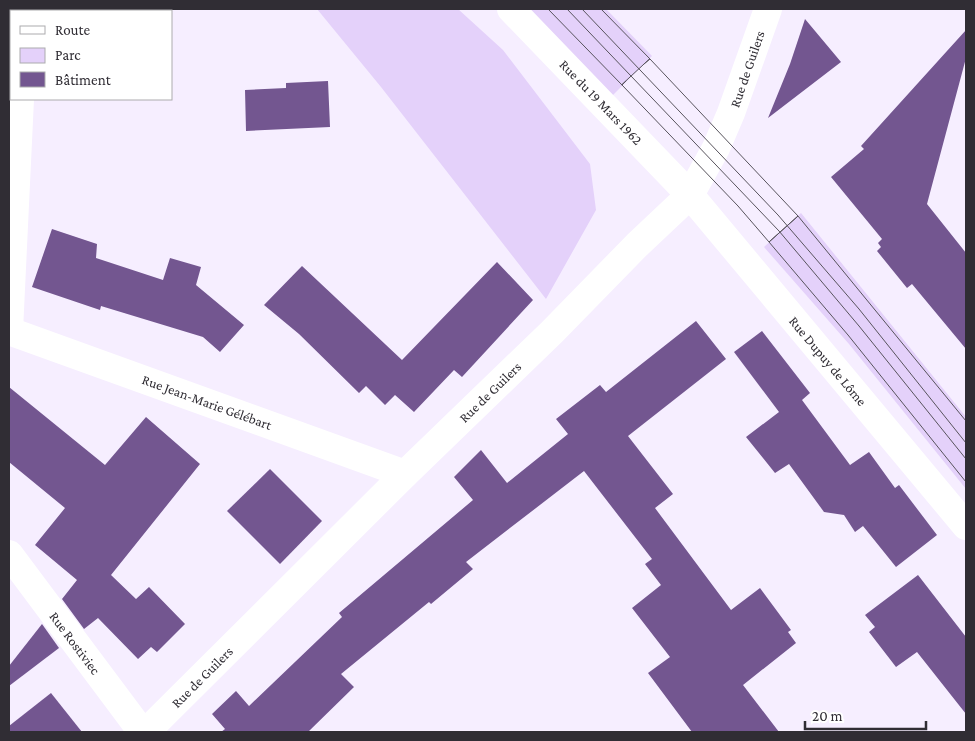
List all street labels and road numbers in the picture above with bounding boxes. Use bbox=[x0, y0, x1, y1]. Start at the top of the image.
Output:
street label: Rue de Guilers bbox=[726, 29, 768, 109]
street label: Rue du 19 Mars 1962 bbox=[556, 56, 646, 148]
street label: Rue Dupuy de Lôme bbox=[786, 313, 870, 409]
street label: Rue de Guilers bbox=[456, 358, 524, 426]
street label: Rue Jean-Marie Gélébart bbox=[140, 371, 274, 433]
street label: Rue Rostiviec bbox=[46, 609, 104, 678]
street label: Rue de Guilers bbox=[168, 643, 236, 711]

